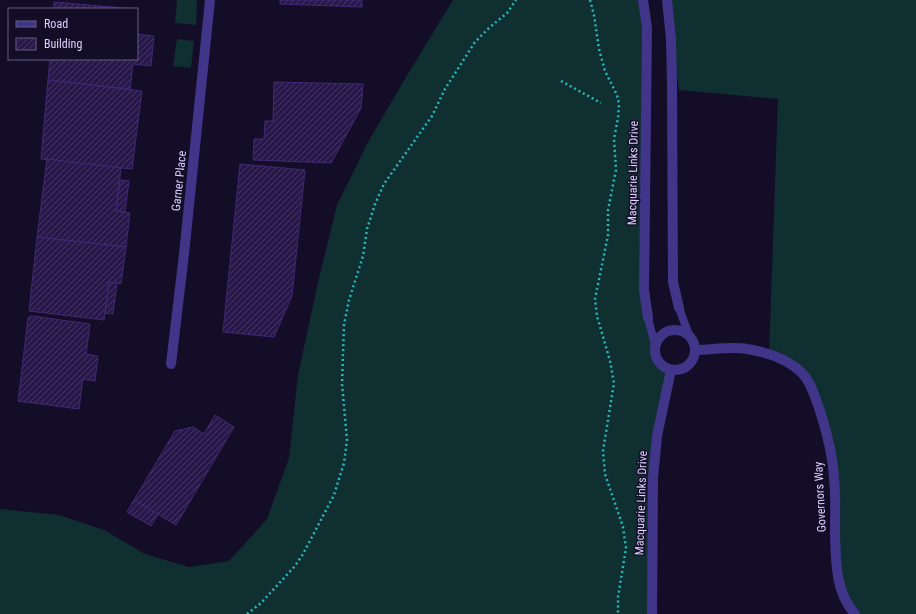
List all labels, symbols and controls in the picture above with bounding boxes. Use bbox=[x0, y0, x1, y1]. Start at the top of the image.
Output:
legend bbox=[8, 8, 138, 60]
text: Road bbox=[44, 17, 68, 31]
text: Building bbox=[44, 37, 82, 51]
street label: Macquarie Links Drive bbox=[625, 120, 641, 225]
street label: Garner Place bbox=[169, 150, 189, 212]
street label: Macquarie Links Drive bbox=[632, 450, 650, 555]
street label: Governors Way bbox=[811, 461, 829, 533]

